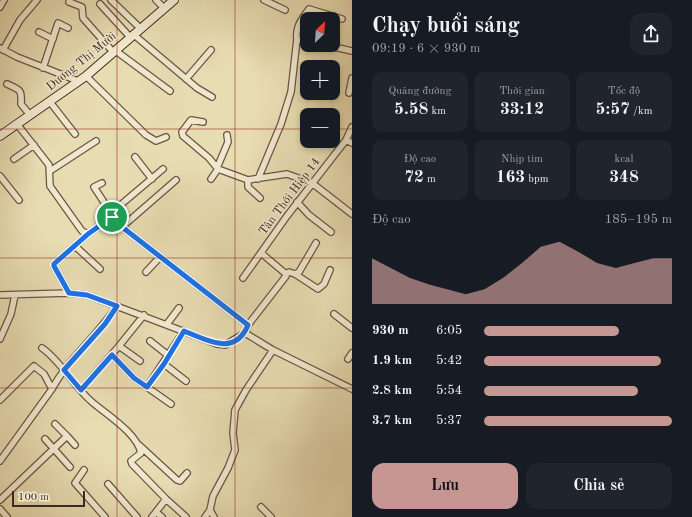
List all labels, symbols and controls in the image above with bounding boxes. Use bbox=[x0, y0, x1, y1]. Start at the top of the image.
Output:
north arrow bbox=[300, 12, 340, 52]
map controls bbox=[300, 12, 340, 148]
button: share bbox=[630, 13, 672, 55]
text: Chạy buổi sáng bbox=[372, 15, 520, 37]
street label: Dương Thị Mười bbox=[45, 30, 119, 93]
text: 09:19 · 6 × 930 m bbox=[372, 42, 480, 55]
button: + bbox=[300, 60, 340, 100]
text: Quãng đường bbox=[389, 86, 451, 97]
text: Thời gian bbox=[499, 86, 545, 97]
text: Tốc độ bbox=[608, 86, 640, 97]
text: 5.58 bbox=[394, 101, 428, 118]
text: 33:12 bbox=[500, 101, 544, 118]
text: 5:57 bbox=[596, 101, 630, 118]
text: km bbox=[428, 106, 446, 117]
text: /km bbox=[630, 106, 652, 117]
button: − bbox=[300, 108, 340, 148]
text: Độ cao bbox=[404, 154, 436, 165]
text: Nhịp tim bbox=[501, 154, 543, 165]
text: kcal bbox=[615, 154, 633, 165]
street label: Tân Thới Hiệp 14 bbox=[257, 156, 323, 237]
text: 72 bbox=[404, 169, 424, 186]
text: 163 bbox=[496, 169, 525, 186]
text: 348 bbox=[609, 169, 639, 186]
text: m bbox=[424, 174, 436, 185]
text: bpm bbox=[525, 174, 548, 185]
pin bbox=[95, 200, 129, 234]
icon: arrive bbox=[101, 206, 123, 228]
text: Độ cao bbox=[372, 213, 411, 226]
text: 185–195 m bbox=[605, 213, 672, 226]
text: 930 m bbox=[372, 324, 409, 337]
text: 6:05 bbox=[436, 324, 462, 337]
text: 1.9 km bbox=[372, 354, 412, 367]
text: 5:42 bbox=[436, 354, 462, 367]
text: 2.8 km bbox=[372, 384, 412, 397]
text: 5:54 bbox=[436, 384, 462, 397]
text: 3.7 km bbox=[372, 414, 412, 427]
text: 5:37 bbox=[436, 414, 462, 427]
button: Lưu bbox=[372, 463, 518, 509]
button: Chia sẻ bbox=[526, 463, 672, 509]
scale bar bbox=[12, 489, 85, 508]
text: 100 m bbox=[18, 492, 49, 503]

